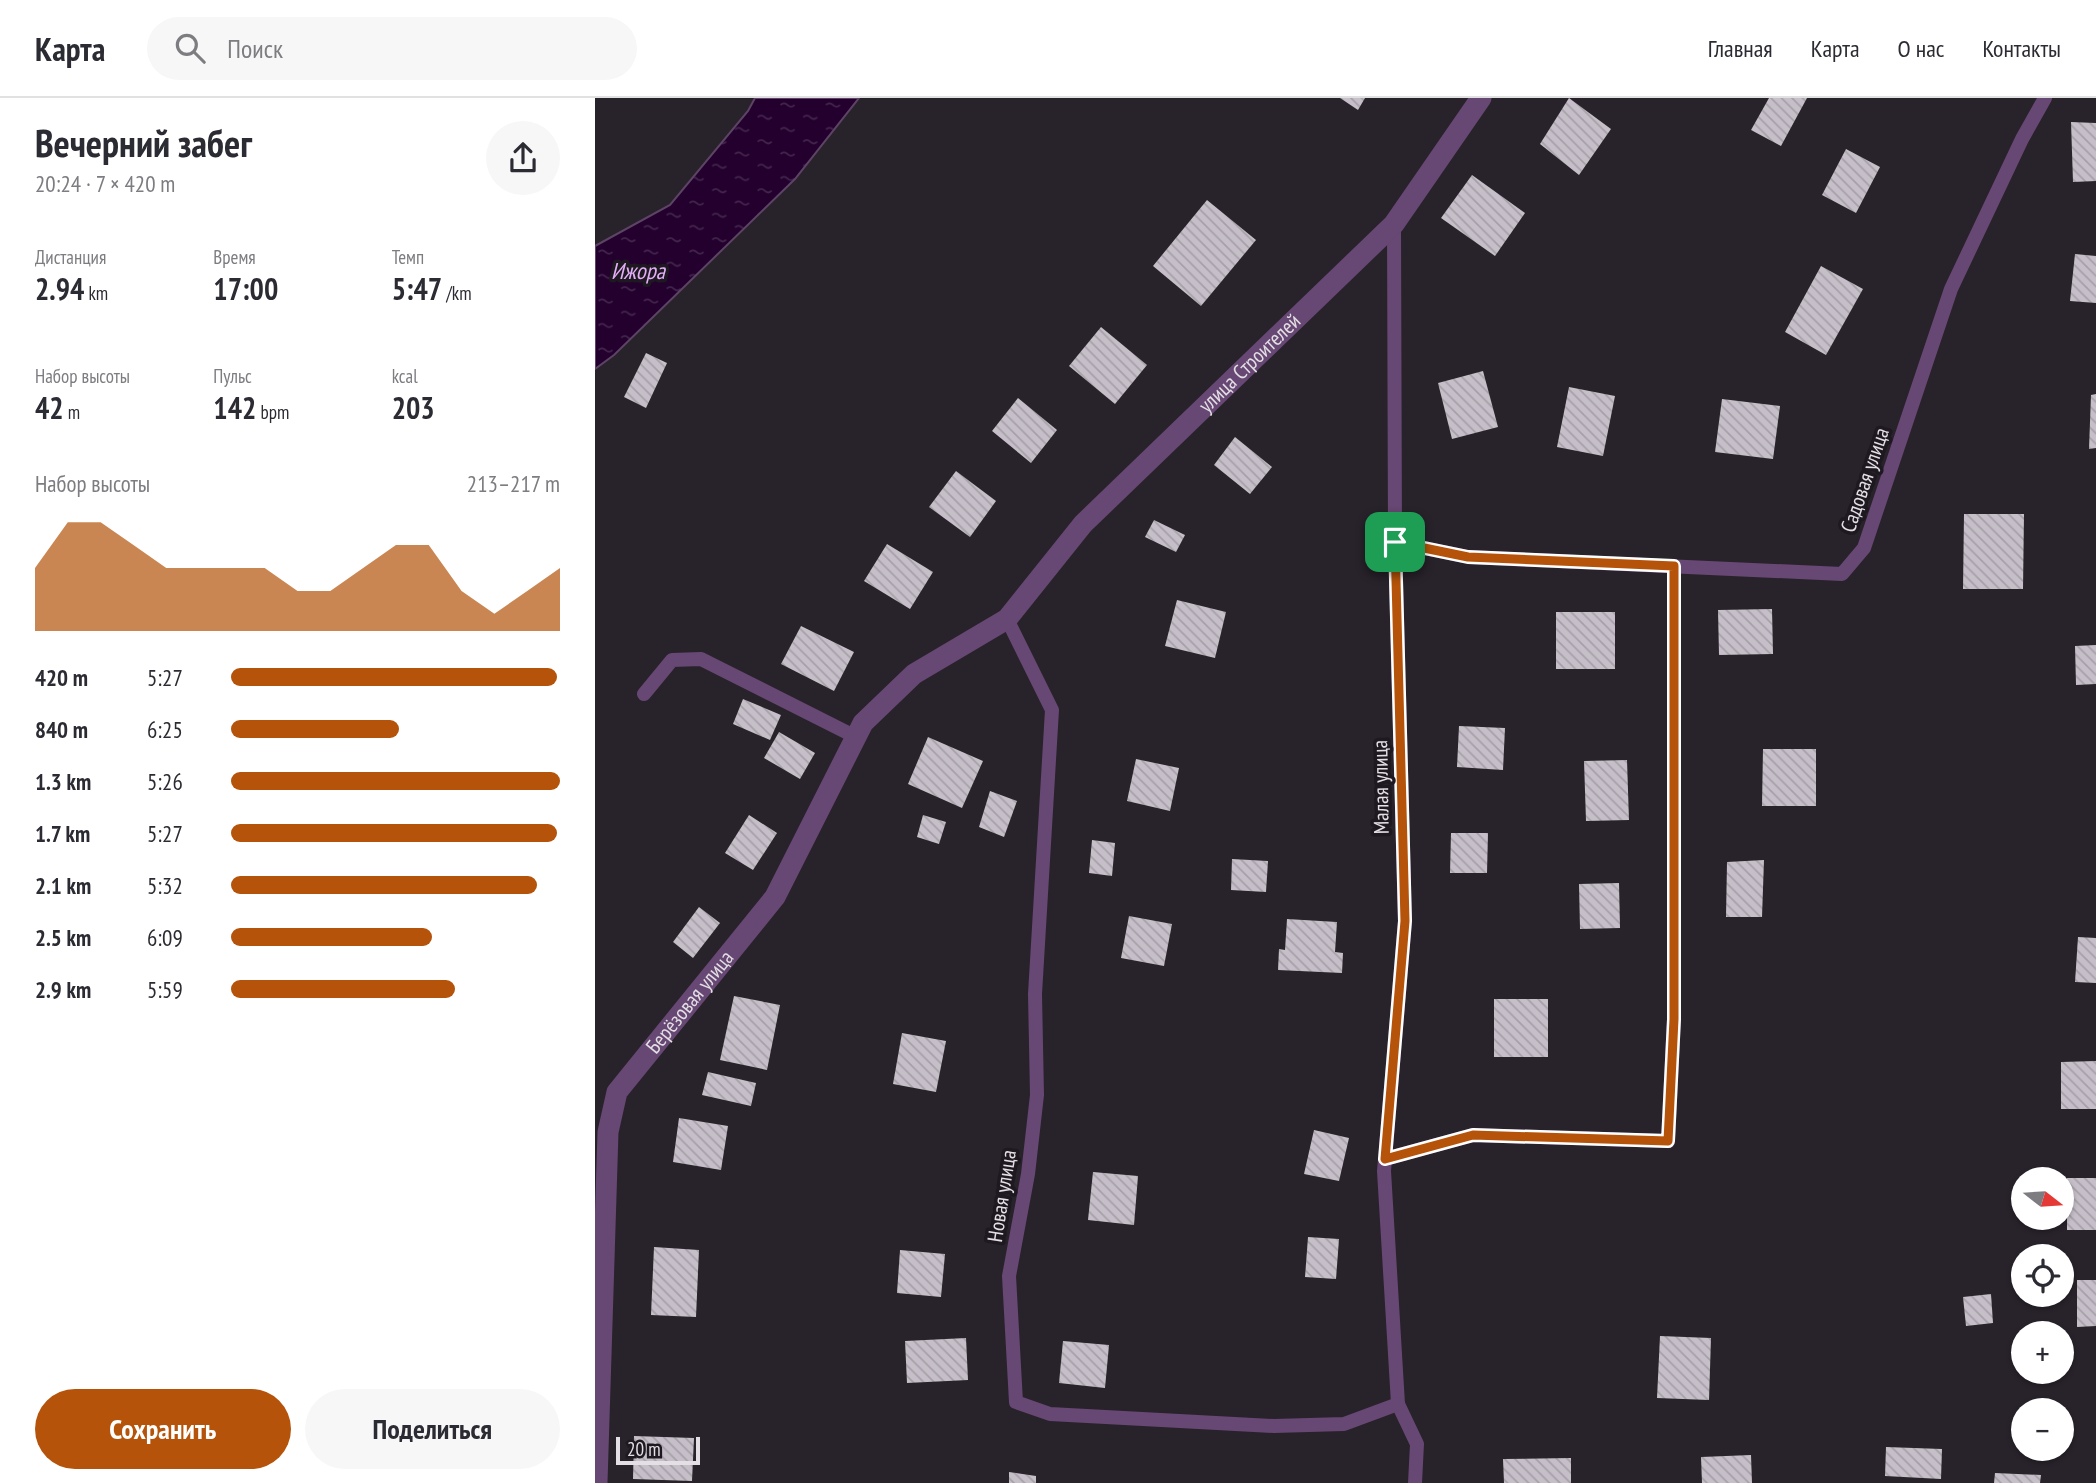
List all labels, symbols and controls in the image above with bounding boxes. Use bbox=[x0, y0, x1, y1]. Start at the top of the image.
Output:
search box bbox=[147, 17, 637, 80]
text: Карта bbox=[35, 27, 105, 70]
icon: search bbox=[171, 29, 209, 67]
text: Поиск bbox=[227, 32, 283, 65]
text: Главная bbox=[1708, 33, 1773, 64]
text: Карта bbox=[1811, 33, 1860, 64]
text: О нас bbox=[1898, 33, 1944, 64]
text: Контакты bbox=[1982, 33, 2061, 64]
text: Вечерний забег bbox=[35, 118, 252, 167]
button: share bbox=[486, 121, 560, 195]
text: 20:24 · 7 × 420 m bbox=[35, 169, 175, 198]
text: Дистанция bbox=[35, 245, 106, 269]
text: Время bbox=[213, 245, 256, 269]
text: Темп bbox=[392, 245, 424, 269]
water label: Ижора bbox=[611, 256, 667, 285]
text: 2.94 bbox=[35, 269, 84, 308]
text: 17:00 bbox=[213, 269, 278, 308]
text: 5:47 bbox=[392, 269, 442, 308]
text: km bbox=[84, 281, 108, 305]
text: /km bbox=[442, 281, 472, 305]
street label: улица Строителей bbox=[1192, 308, 1306, 418]
text: Набор высоты bbox=[35, 364, 130, 388]
text: Пульс bbox=[213, 364, 252, 388]
text: kcal bbox=[392, 364, 418, 388]
text: 42 bbox=[35, 388, 64, 427]
text: 142 bbox=[213, 388, 256, 427]
text: 203 bbox=[392, 388, 435, 427]
text: m bbox=[64, 400, 80, 424]
text: bpm bbox=[256, 400, 289, 424]
street label: Садовая улица bbox=[1834, 424, 1895, 536]
text: Набор высоты bbox=[35, 469, 150, 498]
text: 213–217 m bbox=[467, 469, 560, 498]
pin bbox=[1365, 512, 1425, 572]
icon: arrive bbox=[1376, 523, 1414, 561]
text: 420 m bbox=[35, 663, 88, 692]
text: 5:27 bbox=[147, 663, 183, 692]
text: 840 m bbox=[35, 715, 88, 744]
text: 6:25 bbox=[147, 715, 183, 744]
street label: Малая улица bbox=[1366, 740, 1395, 834]
text: 1.3 km bbox=[35, 767, 91, 796]
text: 5:26 bbox=[147, 767, 183, 796]
text: 1.7 km bbox=[35, 819, 90, 848]
text: 5:27 bbox=[147, 819, 183, 848]
text: 2.1 km bbox=[35, 871, 91, 900]
text: 5:32 bbox=[147, 871, 183, 900]
text: 2.5 km bbox=[35, 923, 91, 952]
text: 6:09 bbox=[147, 923, 183, 952]
street label: Берёзовая улица bbox=[640, 945, 739, 1059]
text: 2.9 km bbox=[35, 975, 91, 1004]
text: 5:59 bbox=[147, 975, 183, 1004]
street label: Новая улица bbox=[981, 1148, 1022, 1244]
north arrow bbox=[2011, 1167, 2074, 1230]
map controls bbox=[2011, 1167, 2074, 1461]
button: locate bbox=[2011, 1244, 2074, 1307]
button: + bbox=[2011, 1321, 2074, 1384]
button: Сохранить bbox=[35, 1389, 291, 1469]
button: Поделиться bbox=[305, 1389, 560, 1469]
button: − bbox=[2011, 1398, 2074, 1461]
scale bar bbox=[616, 1434, 700, 1466]
text: 20 m bbox=[627, 1437, 661, 1461]

